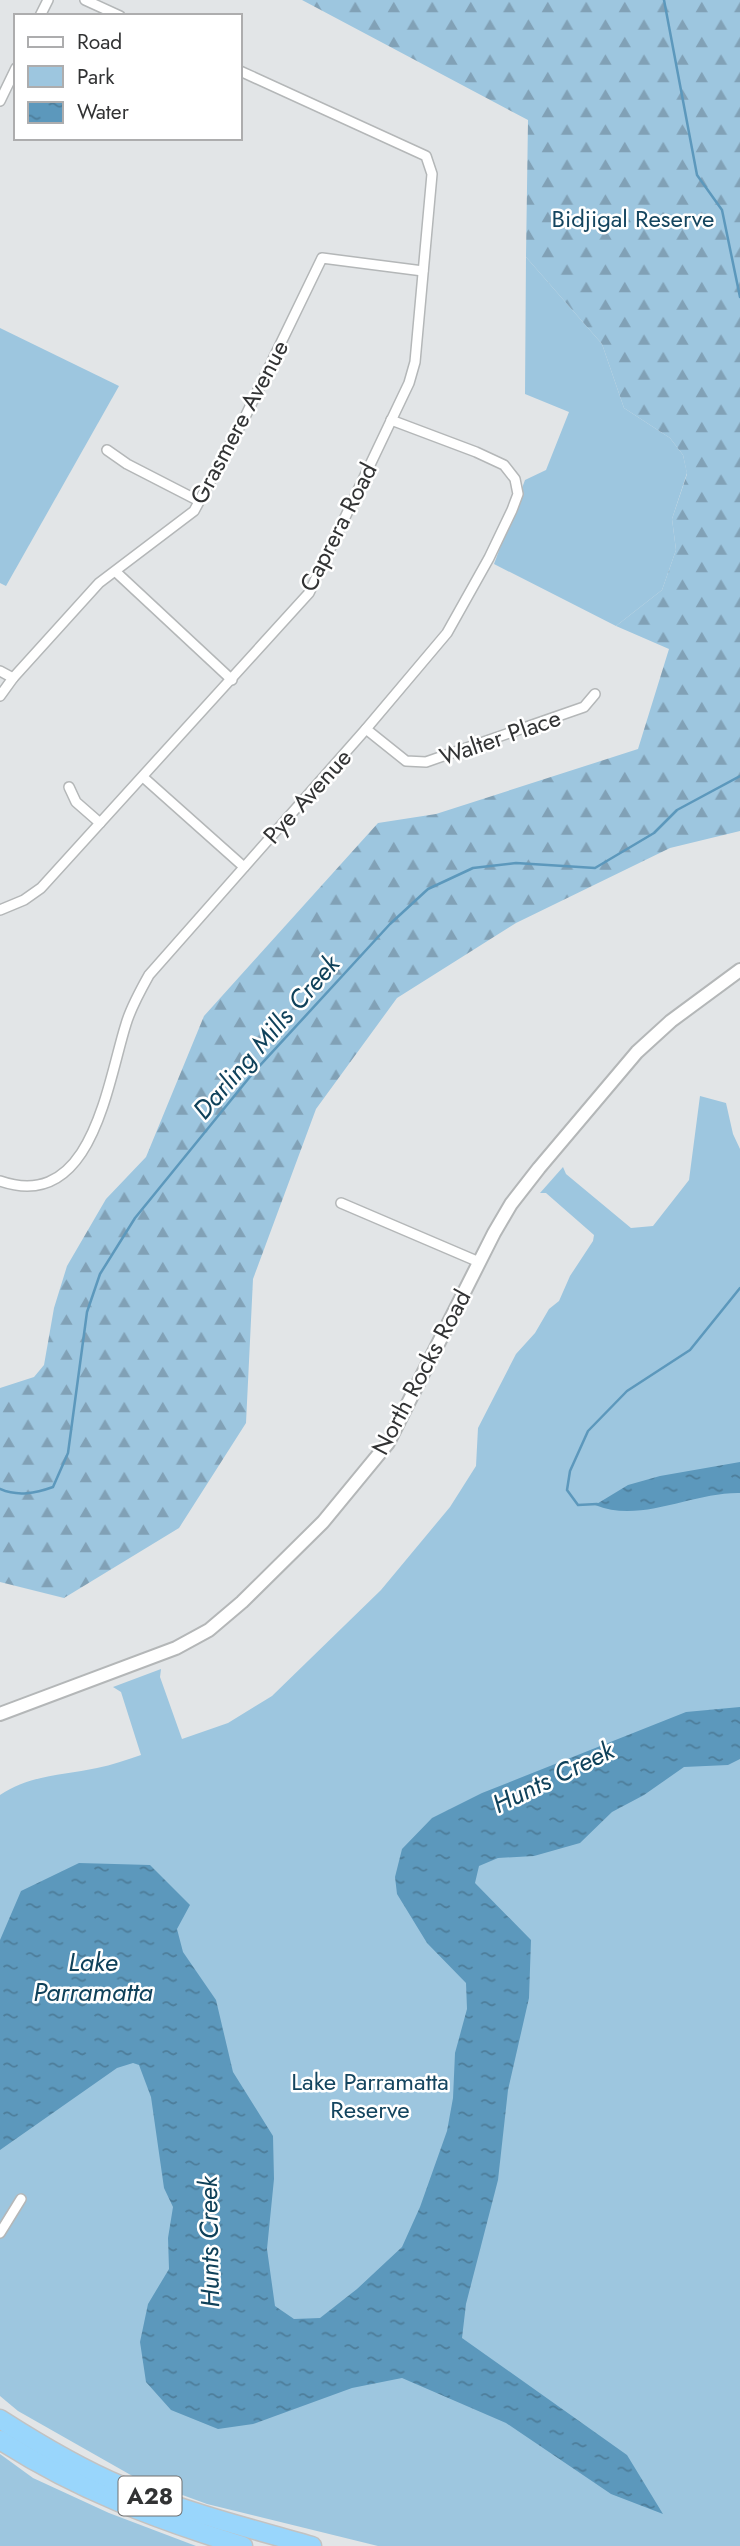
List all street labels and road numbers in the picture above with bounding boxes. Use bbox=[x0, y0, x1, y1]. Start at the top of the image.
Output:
street label: Grasmere Avenue bbox=[181, 334, 297, 510]
street label: Caprera Road bbox=[290, 456, 386, 598]
street label: Walter Place bbox=[435, 700, 565, 774]
street label: Pye Avenue bbox=[255, 741, 359, 851]
street label: North Rocks Road bbox=[363, 1283, 479, 1461]
road number: A28 bbox=[118, 2476, 182, 2516]

